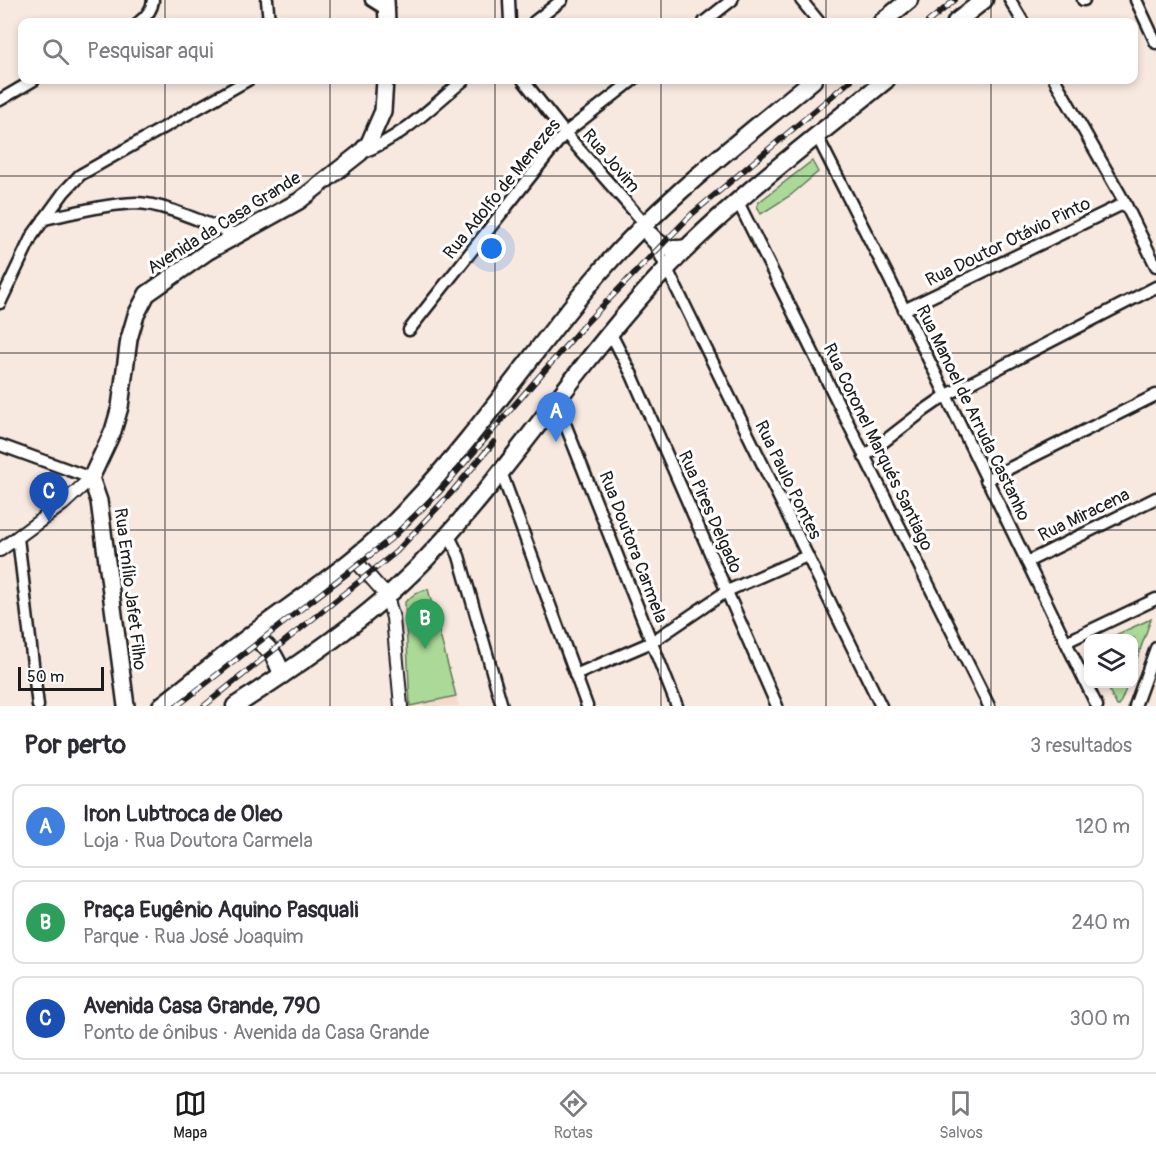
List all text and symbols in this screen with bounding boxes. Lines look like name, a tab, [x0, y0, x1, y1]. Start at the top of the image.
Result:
search box	[18, 18, 1138, 84]
icon: search	[39, 35, 72, 68]
text: Pesquisar aqui	[87, 37, 213, 65]
street label: Rua Adolfo de Menezes	[438, 114, 566, 264]
street label: Rua Jovim	[577, 124, 645, 198]
street label: Avenida da Casa Grande	[143, 166, 305, 280]
street label: Rua Doutor Otávio Pinto	[922, 192, 1095, 292]
your location	[477, 234, 506, 263]
street label: Rua Manoel de Arruda Castanho	[911, 301, 1035, 525]
street label: Rua Coronel Marqués Santiago	[818, 340, 938, 555]
pin: A	[536, 392, 576, 442]
street label: Rua Paulo Pontes	[749, 417, 827, 543]
street label: Rua Pires Delgado	[673, 447, 747, 577]
street label: Rua Doutora Carmela	[593, 468, 673, 626]
pin: C	[29, 472, 68, 522]
street label: Rua Miracena	[1034, 483, 1134, 547]
street label: Rua Emílio Jafet Filho	[109, 507, 151, 672]
pin: B	[406, 600, 444, 649]
map controls	[1084, 634, 1138, 688]
button: layers	[1084, 634, 1138, 688]
scale bar	[18, 664, 104, 692]
text: 50 m	[27, 667, 64, 687]
text: Por perto	[24, 729, 126, 761]
text: 3 resultados	[1030, 733, 1132, 758]
text: Iron Lubtroca de Oleo	[83, 800, 282, 828]
text: A	[39, 814, 52, 839]
text: 120 m	[1075, 814, 1130, 839]
text: Loja · Rua Doutora Carmela	[83, 828, 313, 853]
text: Praça Eugênio Aquino Pasquali	[83, 896, 358, 924]
text: B	[40, 910, 51, 935]
text: 240 m	[1071, 910, 1130, 935]
text: Parque · Rua José Joaquim	[83, 924, 304, 949]
text: Avenida Casa Grande, 790	[83, 992, 321, 1020]
text: C	[39, 1006, 52, 1031]
text: 300 m	[1069, 1006, 1130, 1031]
text: Ponto de ônibus · Avenida da Casa Grande	[83, 1020, 429, 1045]
tab: Mapa	[173, 1087, 207, 1143]
tab: Rotas	[554, 1087, 593, 1143]
tab: Salvos	[939, 1087, 983, 1143]

